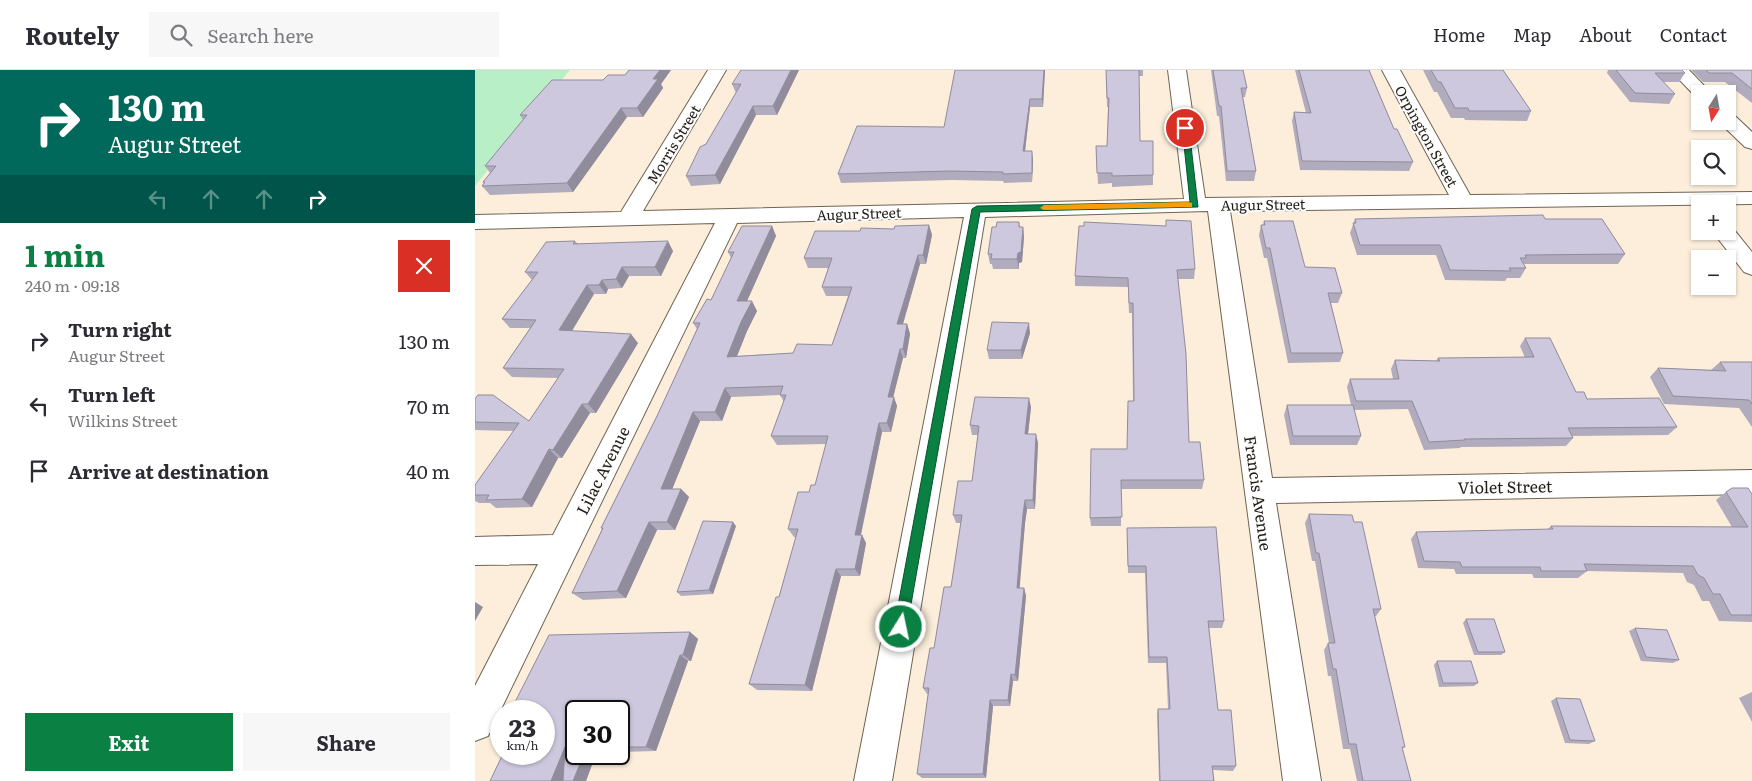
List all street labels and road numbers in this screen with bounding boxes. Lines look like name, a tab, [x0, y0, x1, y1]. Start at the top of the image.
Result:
street label: Orpington Street	[1391, 82, 1463, 191]
street label: Morris Street	[642, 100, 705, 187]
street label: Augur Street	[1220, 193, 1306, 215]
street label: Augur Street	[816, 202, 902, 224]
street label: Lilac Avenue	[569, 421, 635, 519]
street label: Francis Avenue	[1239, 434, 1279, 552]
street label: Violet Street	[1457, 473, 1553, 499]

